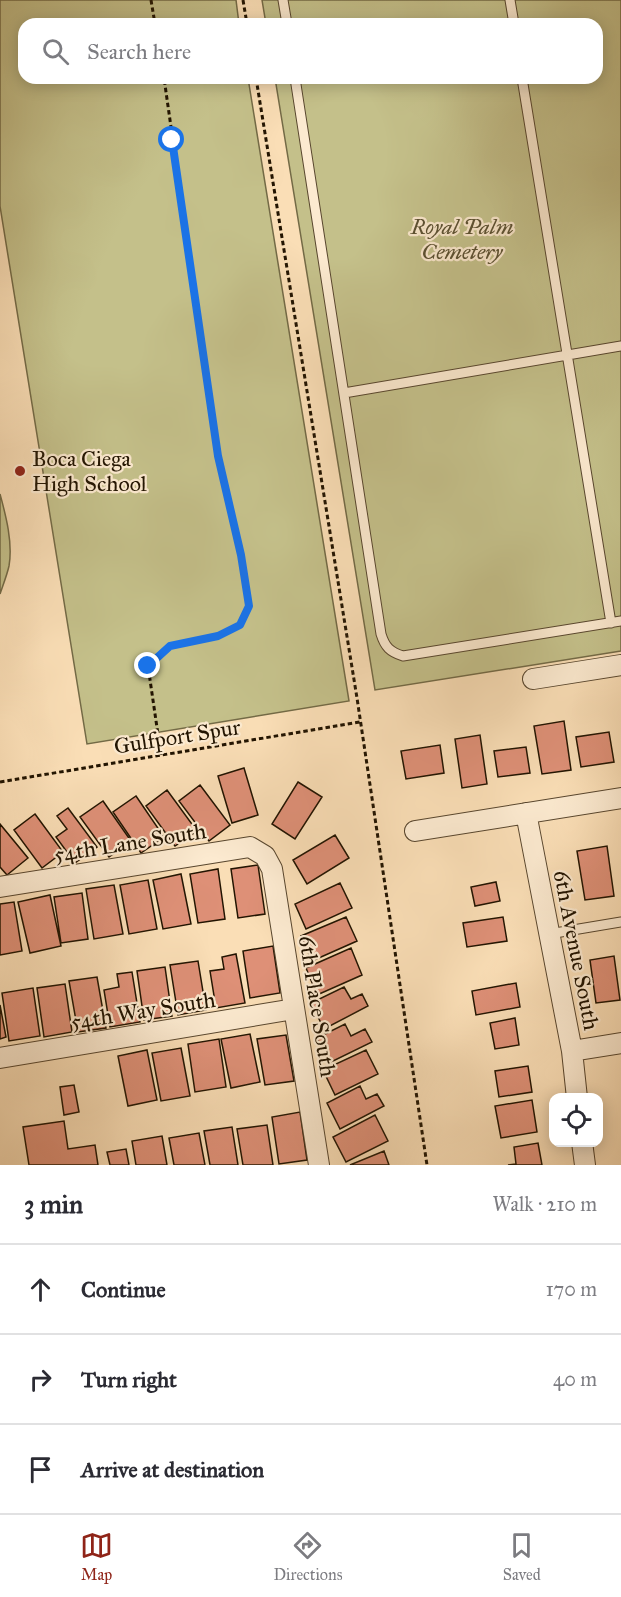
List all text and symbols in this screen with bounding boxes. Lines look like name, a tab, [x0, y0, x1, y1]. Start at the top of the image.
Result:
search box	[18, 18, 603, 84]
icon: search	[39, 35, 72, 68]
text: Search here	[87, 38, 191, 65]
route start	[158, 126, 184, 152]
park label: Royal Palm Cemetery	[410, 213, 514, 265]
place label: Boca Ciega High School	[32, 445, 147, 497]
marker: Boca Ciega High School	[13, 464, 27, 478]
route end	[134, 652, 160, 678]
street label: Gulfport Spur	[112, 713, 243, 760]
street label: 54th Lane South	[52, 817, 208, 868]
street label: 6th Avenue South	[548, 868, 605, 1032]
street label: 6th Place South	[293, 933, 342, 1079]
street label: 54th Way South	[69, 986, 217, 1035]
map controls	[549, 1093, 603, 1147]
button: locate	[549, 1093, 603, 1147]
text: 3 min	[24, 1188, 83, 1220]
text: Walk · 210 m	[492, 1192, 597, 1216]
icon: ahead	[24, 1273, 57, 1306]
text: Continue	[81, 1276, 166, 1303]
text: 170 m	[546, 1277, 597, 1301]
icon: right	[24, 1363, 57, 1396]
text: Turn right	[81, 1366, 177, 1393]
text: 40 m	[553, 1367, 597, 1391]
icon: arrive	[24, 1453, 57, 1486]
text: Arrive at destination	[81, 1456, 264, 1483]
tab: Map	[80, 1529, 113, 1584]
tab: Directions	[273, 1529, 342, 1584]
tab: Saved	[503, 1529, 541, 1584]

